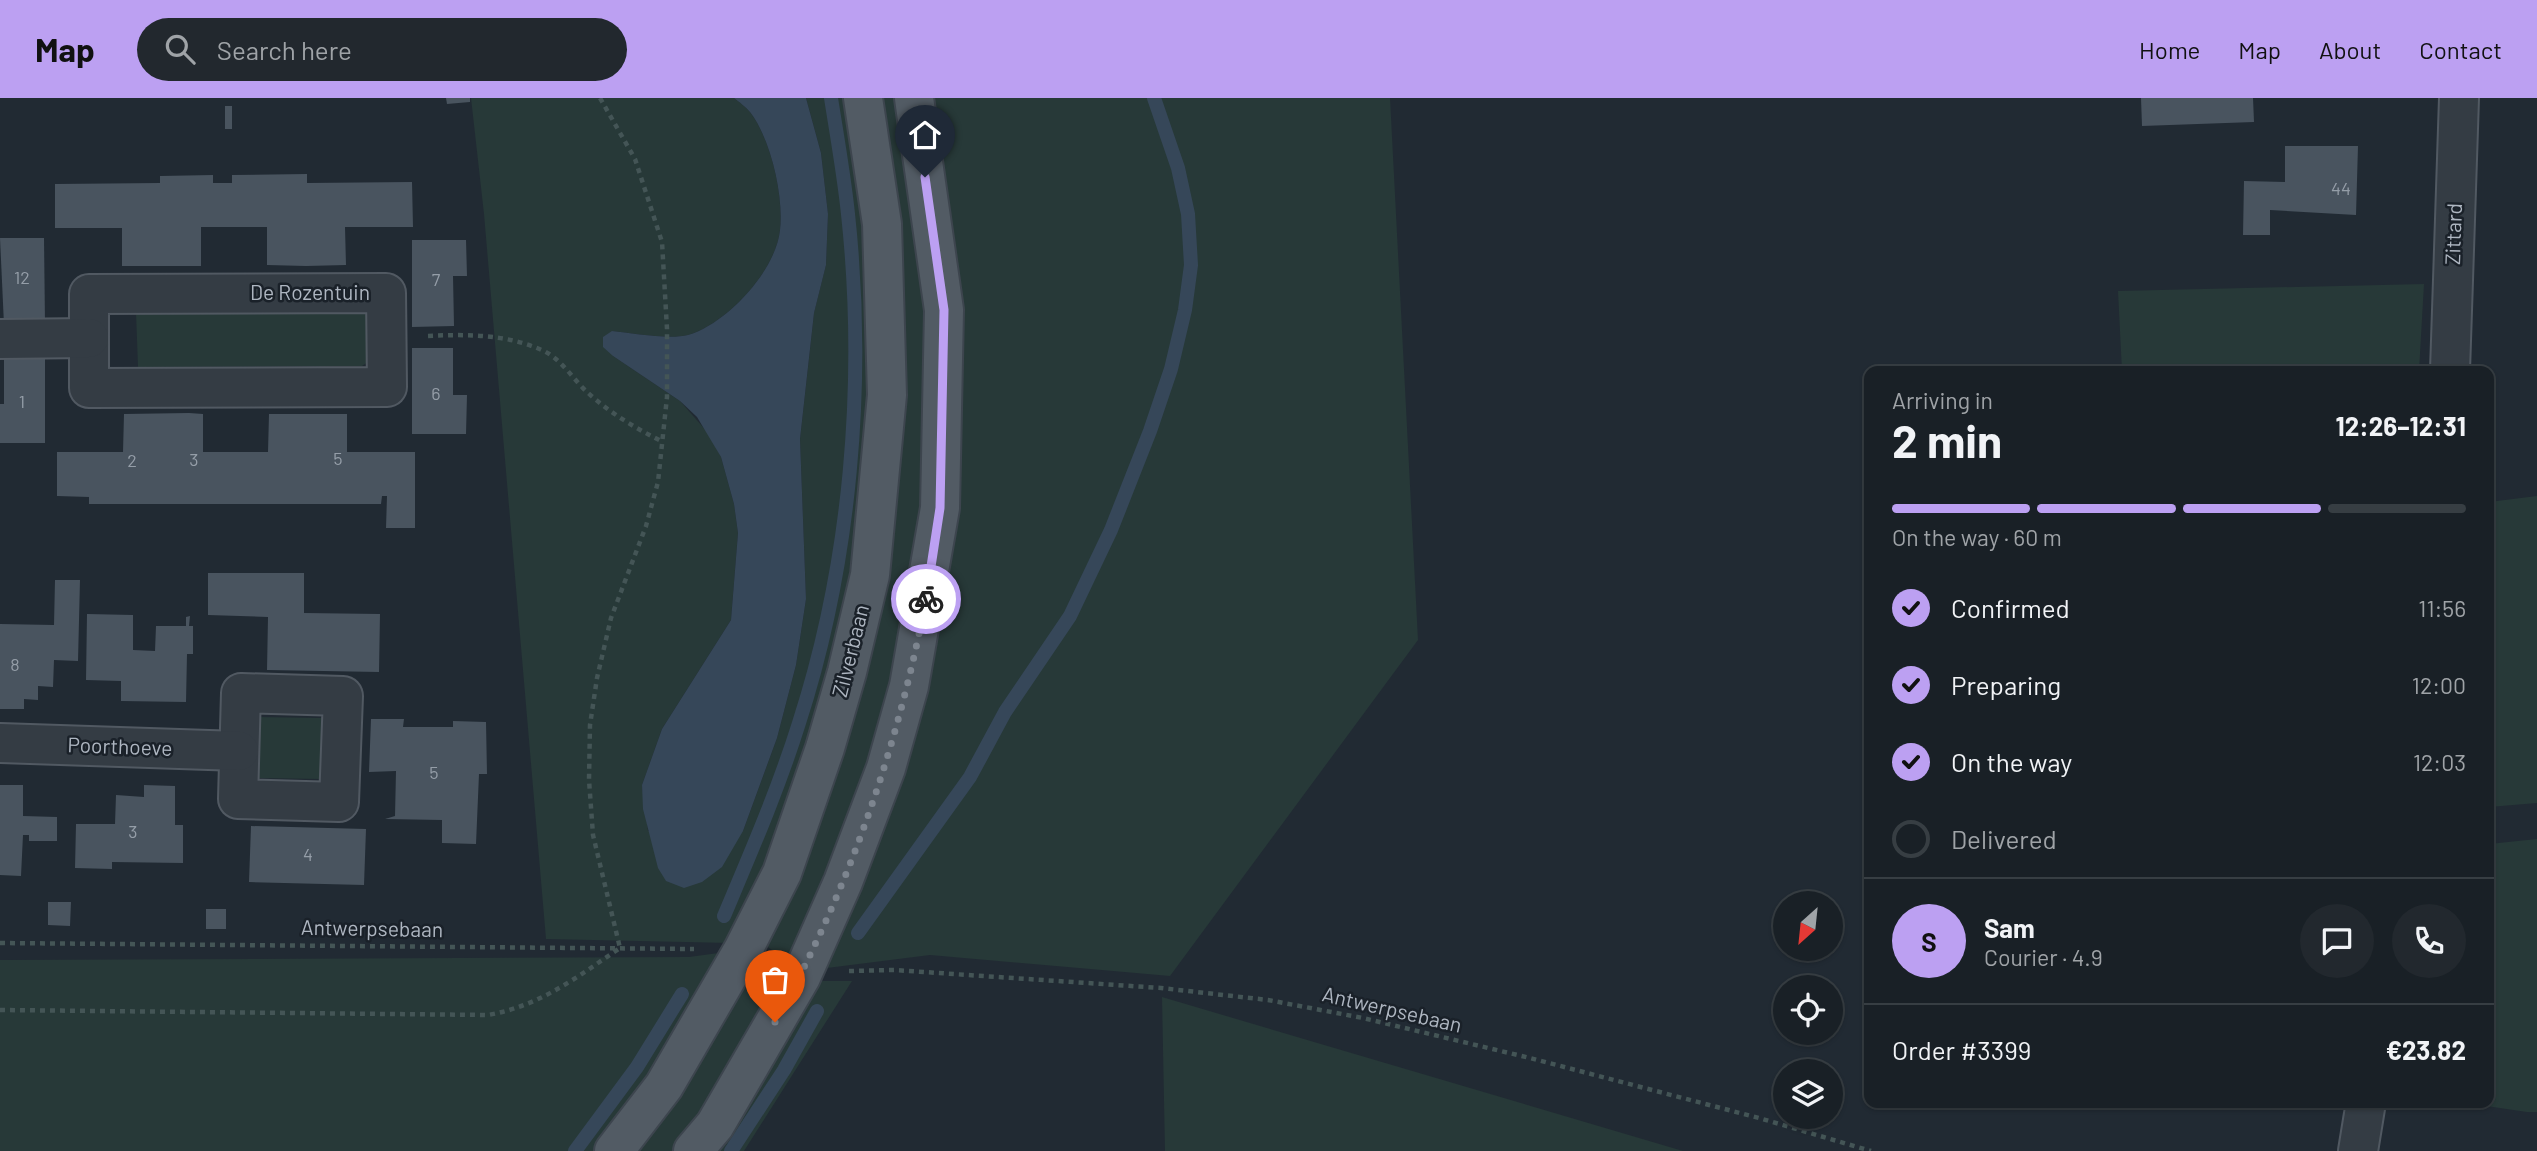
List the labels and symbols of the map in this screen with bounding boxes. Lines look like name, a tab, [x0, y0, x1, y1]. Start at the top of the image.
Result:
pin	[895, 105, 955, 177]
house number: 44	[2331, 177, 2351, 199]
street label: Zittard	[2439, 203, 2466, 265]
house number: 12	[14, 266, 30, 288]
house number: 7	[432, 268, 441, 290]
street label: De Rozentuin	[250, 279, 370, 304]
house number: 6	[431, 382, 441, 404]
house number: 1	[19, 390, 25, 412]
house number: 5	[333, 447, 343, 469]
house number: 3	[189, 448, 199, 470]
house number: 2	[127, 449, 137, 471]
courier	[891, 564, 961, 634]
street label: Zilverbaan	[826, 602, 873, 699]
house number: 8	[10, 653, 20, 675]
street label: Poorthoeve	[67, 731, 173, 760]
house number: 5	[429, 761, 439, 783]
house number: 3	[128, 820, 138, 842]
house number: 4	[303, 843, 313, 865]
north arrow	[1773, 891, 1843, 961]
street label: Antwerpsebaan	[301, 914, 443, 941]
pin	[745, 950, 805, 1022]
street label: Antwerpsebaan	[1320, 980, 1465, 1037]

